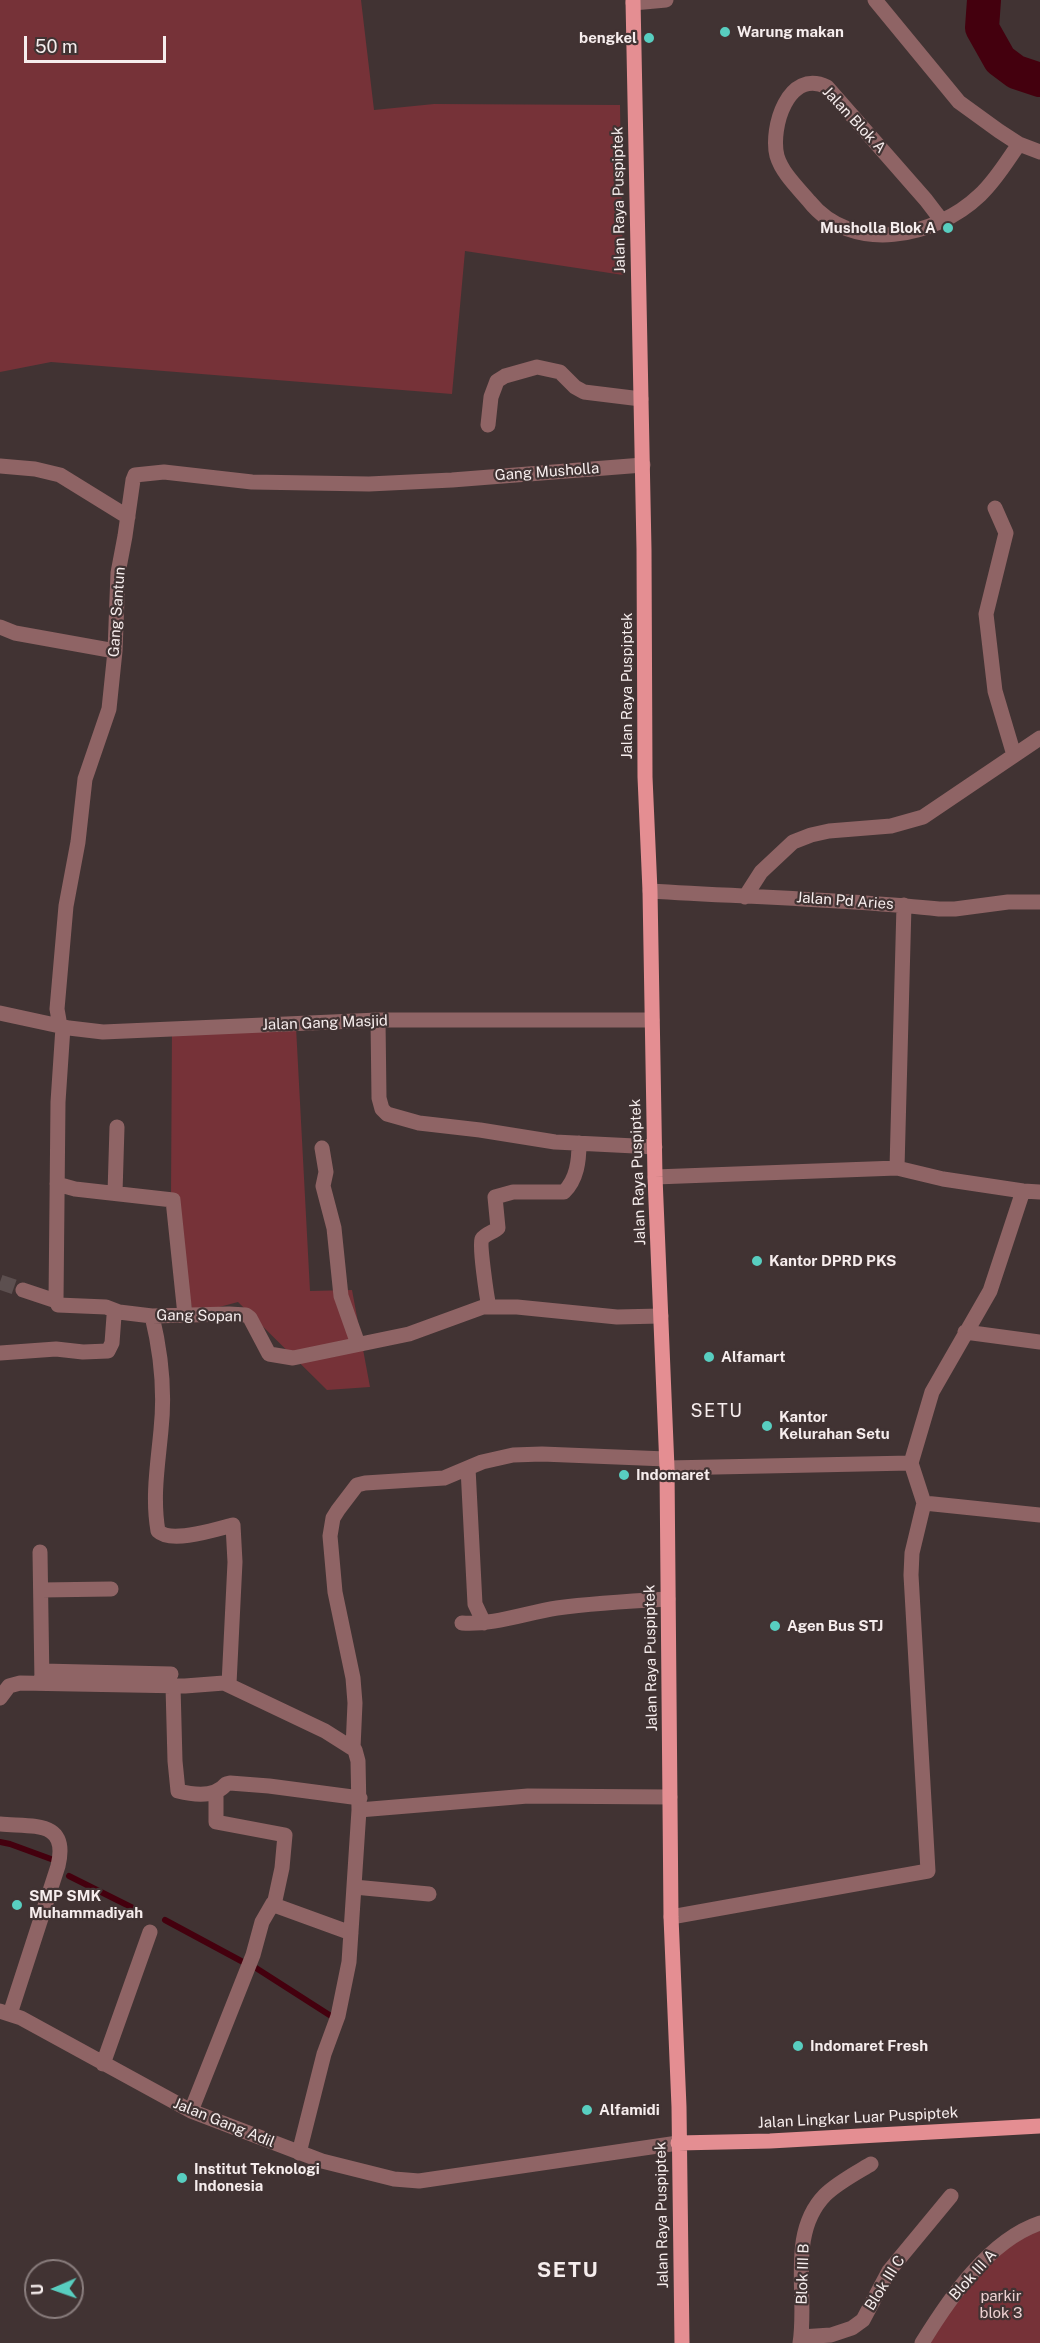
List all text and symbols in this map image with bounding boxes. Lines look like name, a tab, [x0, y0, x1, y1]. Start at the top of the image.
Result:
place label: Warung makan	[737, 23, 844, 41]
scale bar	[27, 24, 170, 62]
marker: Warung makan	[718, 25, 732, 39]
place label: bengkel	[579, 29, 637, 47]
marker: bengkel	[642, 31, 656, 45]
text: 50 m	[35, 36, 78, 57]
street label: Jalan Blok A	[819, 83, 889, 157]
street label: Jalan Raya Puspiptek	[609, 127, 629, 273]
place label: Musholla Blok A	[820, 219, 936, 237]
marker: Musholla Blok A	[941, 221, 955, 235]
street label: Gang Musholla	[494, 459, 600, 485]
street label: Gang Santun	[105, 566, 129, 658]
street label: Jalan Raya Puspiptek	[618, 613, 636, 759]
street label: Jalan Pd Aries	[796, 889, 894, 913]
street label: Jalan Gang Masjid	[262, 1012, 388, 1034]
street label: Jalan Raya Puspiptek	[626, 1098, 650, 1246]
place label: Kantor DPRD PKS	[769, 1252, 896, 1270]
marker: Kantor DPRD PKS	[750, 1254, 764, 1268]
street label: Gang Sopan	[156, 1306, 242, 1326]
place label: Alfamart	[721, 1348, 785, 1366]
marker: Alfamart	[702, 1350, 716, 1364]
district label: SETU	[691, 1400, 743, 1422]
place label: Kantor Kelurahan Setu	[779, 1408, 890, 1443]
marker: Kantor Kelurahan Setu	[760, 1419, 774, 1433]
place label: Indomaret	[636, 1466, 710, 1484]
marker: Indomaret	[617, 1468, 631, 1482]
street label: Jalan Raya Puspiptek	[641, 1585, 661, 1731]
place label: Agen Bus STJ	[787, 1617, 883, 1635]
marker: Agen Bus STJ	[768, 1619, 782, 1633]
place label: SMP SMK Muhammadiyah	[29, 1887, 143, 1922]
marker: SMP SMK Muhammadiyah	[10, 1898, 24, 1912]
place label: Indomaret Fresh	[810, 2037, 928, 2055]
marker: Indomaret Fresh	[791, 2039, 805, 2053]
street label: Jalan Gang Adil	[171, 2094, 277, 2152]
place label: Alfamidi	[599, 2101, 660, 2119]
marker: Alfamidi	[580, 2103, 594, 2117]
street label: Jalan Lingkar Luar Puspiptek	[757, 2104, 959, 2132]
street label: Jalan Raya Puspiptek	[652, 2142, 672, 2288]
place label: Institut Teknologi Indonesia	[194, 2160, 320, 2195]
marker: Institut Teknologi Indonesia	[175, 2171, 189, 2185]
street label: Blok III B	[793, 2243, 813, 2305]
street label: Blok III A	[946, 2246, 1000, 2304]
street label: Blok III C	[861, 2252, 909, 2314]
district label: SETU	[537, 2258, 599, 2284]
north arrow	[24, 2259, 84, 2319]
text: U	[28, 2283, 47, 2296]
park label: parkir blok 3	[979, 2287, 1023, 2322]

